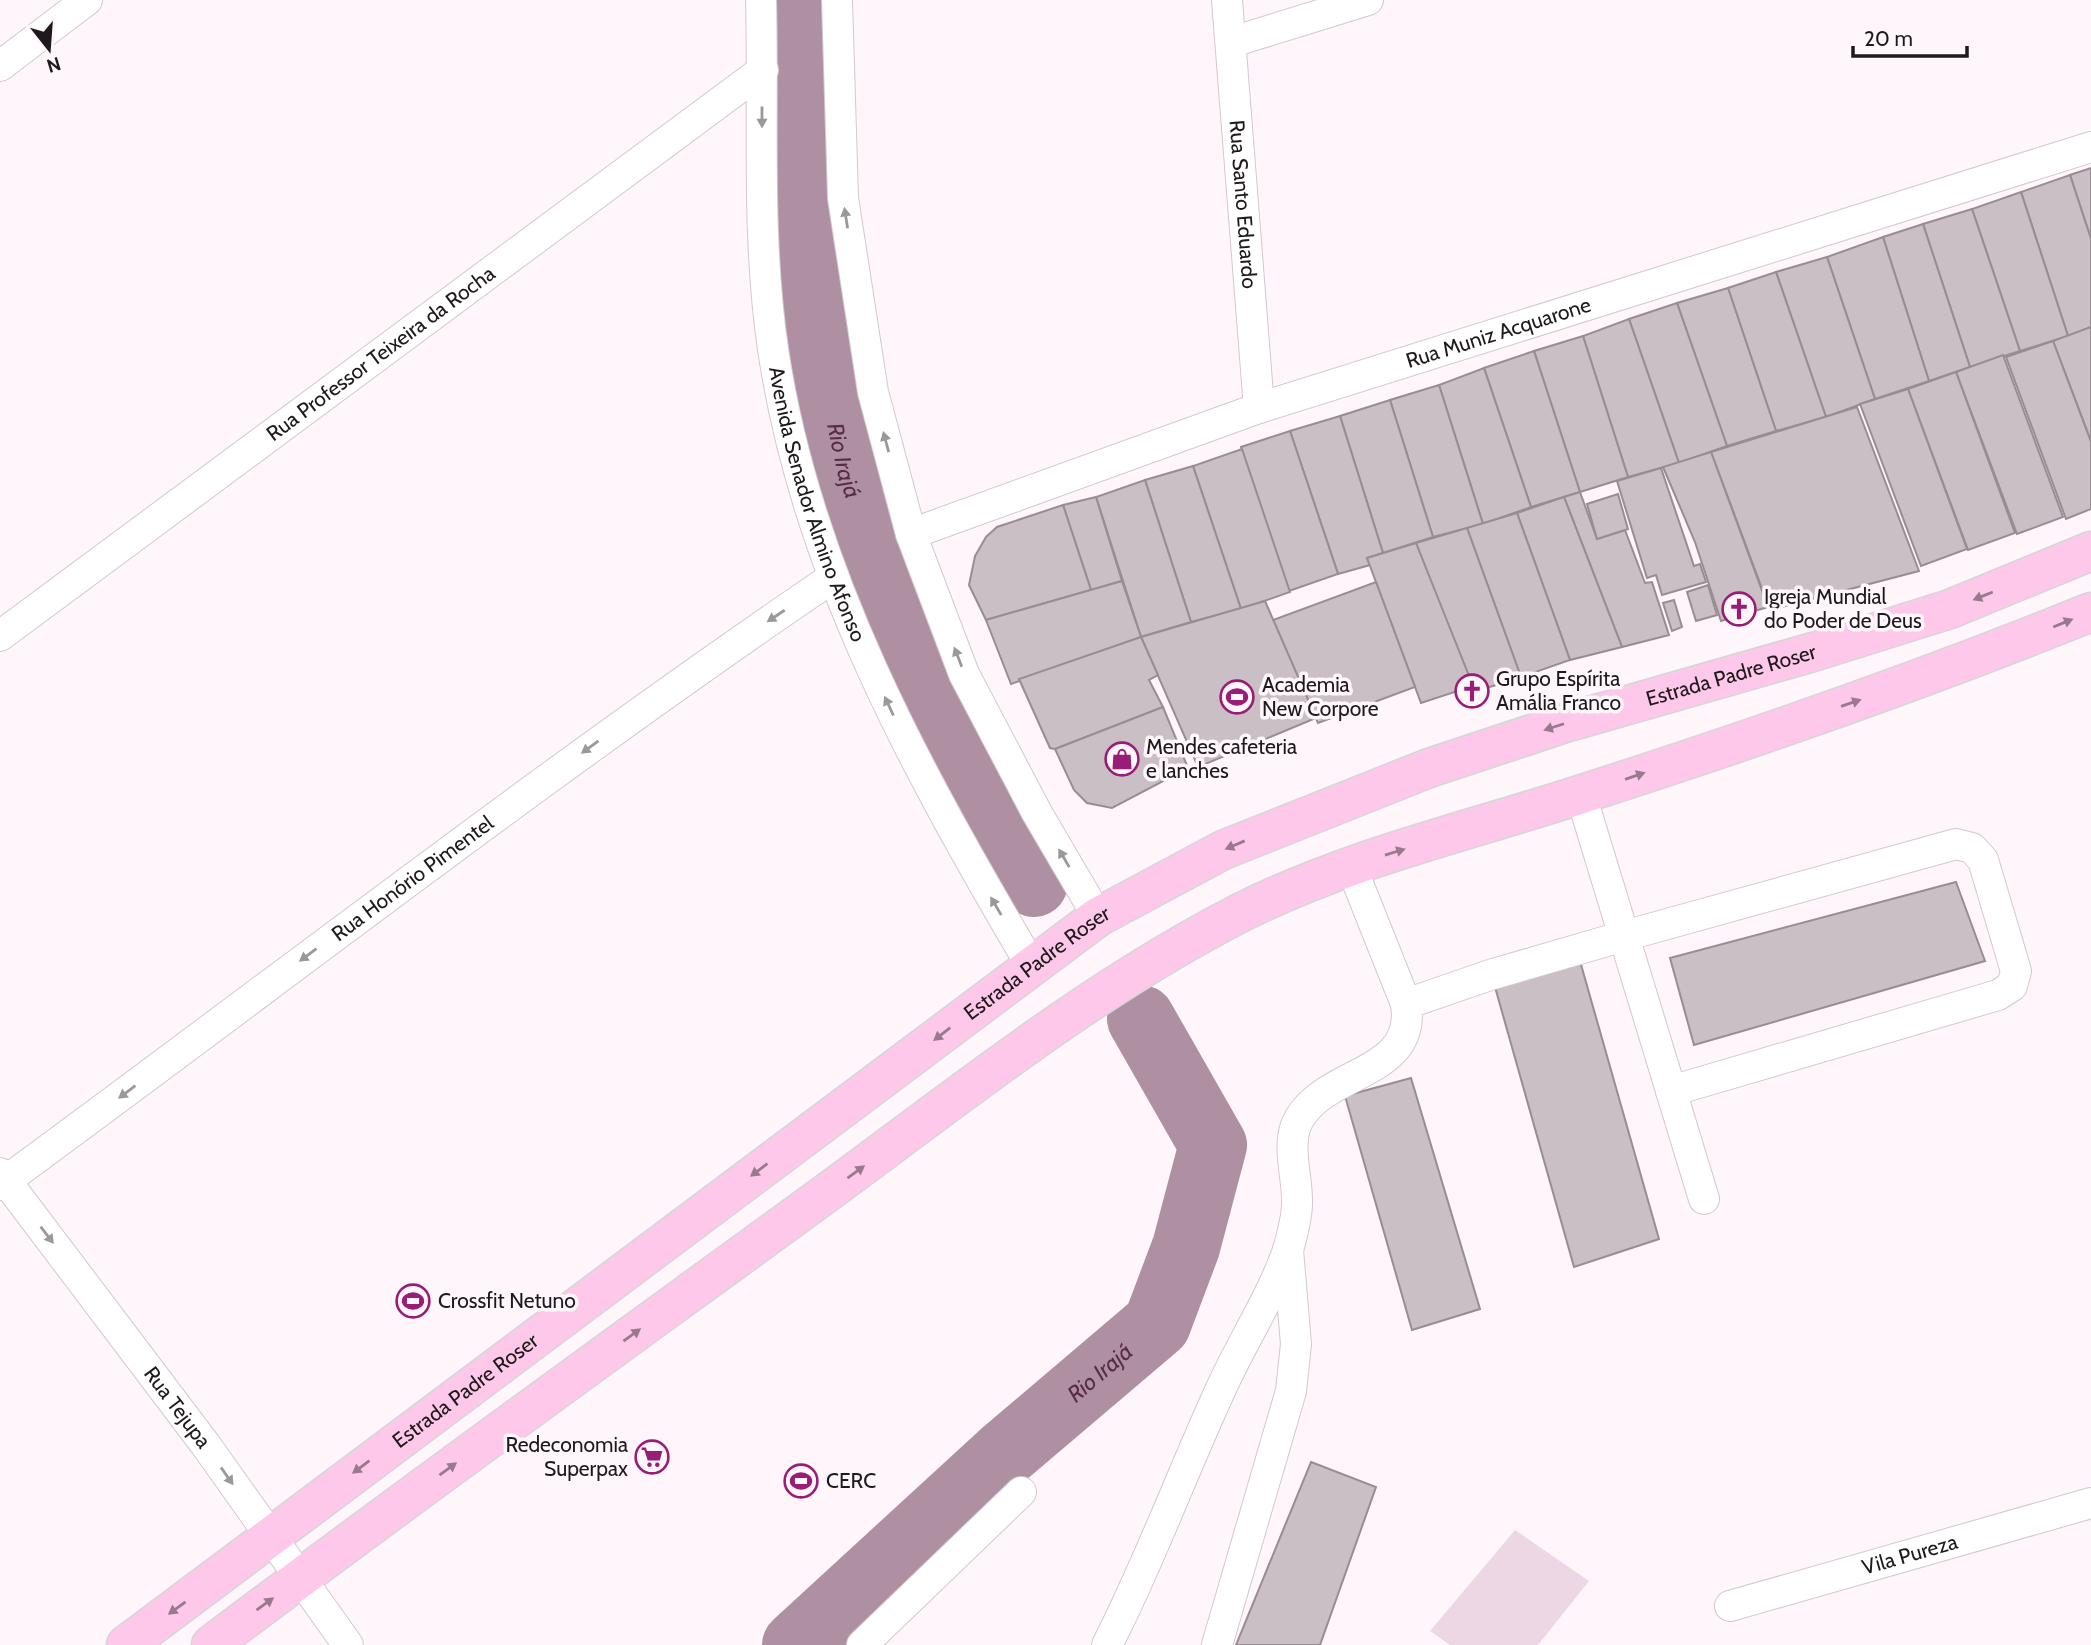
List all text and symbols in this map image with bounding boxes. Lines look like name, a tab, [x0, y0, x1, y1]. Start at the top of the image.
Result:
north arrow	[14, 14, 84, 84]
scale bar	[1853, 14, 1967, 58]
text: 20 m	[1864, 26, 1913, 51]
text: N	[44, 52, 64, 78]
one-way arrow	[756, 106, 768, 128]
street label: Rua Santo Eduardo	[1224, 119, 1263, 290]
one-way arrow	[840, 207, 851, 229]
street label: Rua Professor Teixeira da Rocha	[261, 260, 499, 446]
street label: Rua Muniz Acquarone	[1403, 292, 1594, 373]
street label: Avenida Senador Almino Afonso	[764, 365, 871, 645]
water label: Rio Irajá	[821, 420, 867, 502]
one-way arrow	[880, 431, 891, 453]
place label: Igreja Mundial do Poder de Deus	[1764, 584, 1922, 633]
church icon: Igreja Mundial do Poder de Deus	[1720, 590, 1758, 628]
one-way arrow	[1972, 591, 1993, 602]
one-way arrow	[767, 609, 785, 623]
one-way arrow	[2053, 617, 2074, 628]
street label: Estrada Padre Roser	[1643, 639, 1819, 711]
one-way arrow	[952, 647, 963, 668]
place label: Grupo Espírita Amália Franco	[1496, 666, 1621, 715]
place label: Academia New Corpore	[1262, 672, 1379, 721]
church icon: Grupo Espírita Amália Franco	[1453, 672, 1491, 710]
sports icon: Academia New Corpore	[1218, 678, 1256, 716]
one-way arrow	[883, 696, 895, 716]
one-way arrow	[1840, 697, 1861, 708]
one-way arrow	[1544, 722, 1565, 733]
place label: Mendes cafeteria e lanches	[1146, 734, 1297, 783]
one-way arrow	[581, 740, 599, 754]
shop icon: Mendes cafeteria e lanches	[1103, 740, 1141, 778]
one-way arrow	[1625, 770, 1646, 781]
street label: Rua Honório Pimentel	[327, 810, 498, 946]
one-way arrow	[1225, 839, 1245, 851]
one-way arrow	[1385, 847, 1406, 857]
one-way arrow	[1058, 849, 1070, 868]
one-way arrow	[990, 896, 1002, 916]
street label: Estrada Padre Roser	[959, 900, 1114, 1025]
one-way arrow	[299, 947, 317, 961]
one-way arrow	[933, 1026, 951, 1041]
one-way arrow	[118, 1085, 136, 1099]
one-way arrow	[750, 1162, 768, 1176]
one-way arrow	[846, 1165, 865, 1179]
one-way arrow	[40, 1226, 54, 1244]
sports icon: Crossfit Netuno	[394, 1282, 432, 1320]
place label: Crossfit Netuno	[438, 1288, 576, 1313]
street label: Estrada Padre Roser	[387, 1328, 543, 1453]
one-way arrow	[623, 1328, 641, 1342]
water label: Rio Irajá	[1061, 1337, 1138, 1408]
street label: Rua Tejupa	[139, 1361, 217, 1453]
place label: Redeconomia Superpax	[505, 1432, 628, 1481]
supermarket icon: Redeconomia Superpax	[633, 1438, 671, 1476]
one-way arrow	[353, 1460, 371, 1475]
one-way arrow	[439, 1462, 458, 1476]
sports icon: CERC	[782, 1462, 820, 1500]
one-way arrow	[220, 1467, 234, 1485]
place label: CERC	[826, 1468, 876, 1493]
street label: Vila Pureza	[1859, 1529, 1960, 1580]
one-way arrow	[256, 1597, 275, 1611]
one-way arrow	[168, 1600, 186, 1615]

